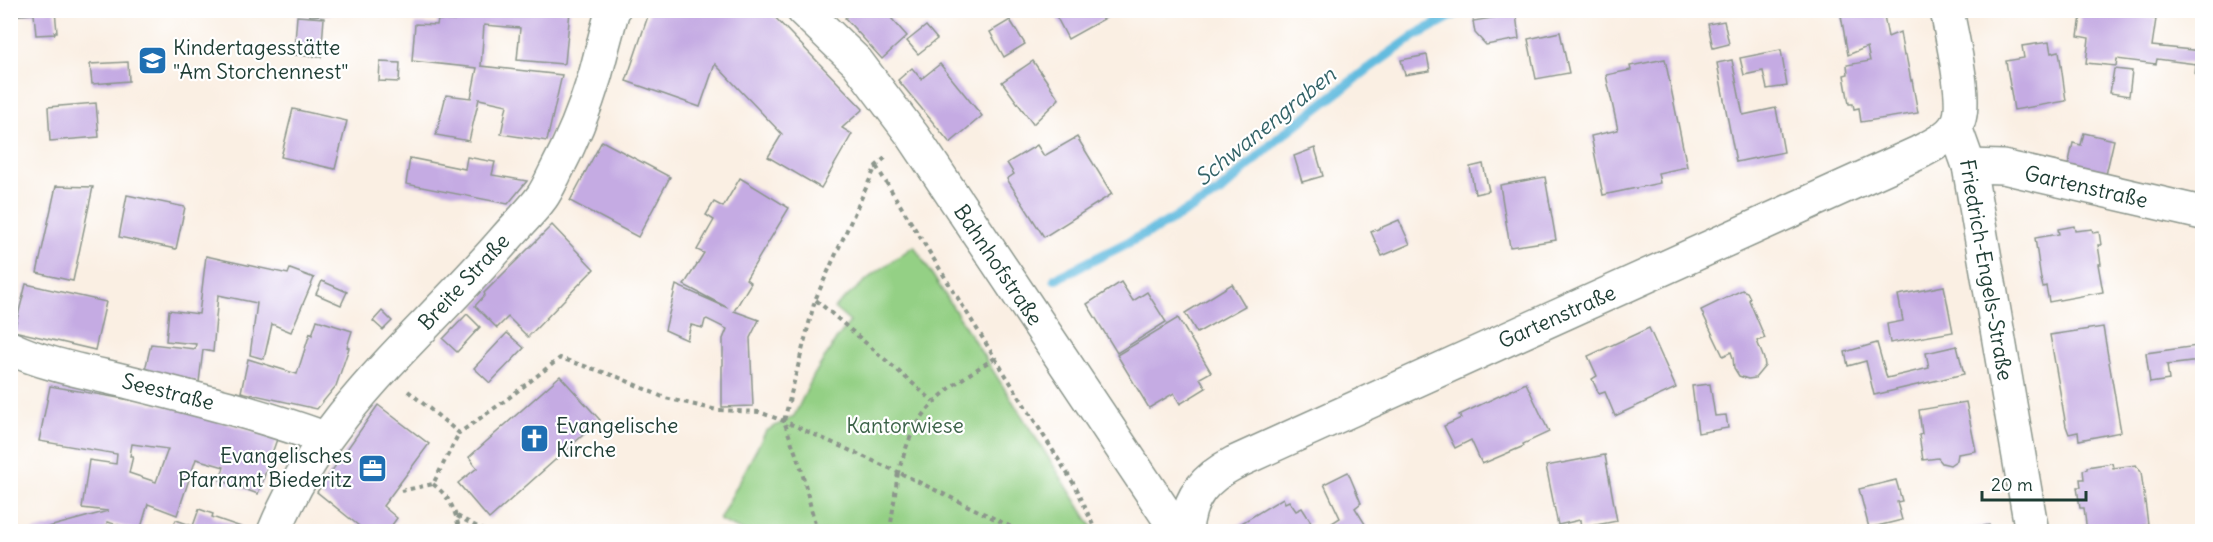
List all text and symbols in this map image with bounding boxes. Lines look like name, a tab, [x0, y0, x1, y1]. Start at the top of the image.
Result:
place label: Kindertagesstätte "Am Storchennest"	[173, 34, 348, 85]
school or university icon: Kindertagesstätte "Am Storchennest"	[136, 44, 168, 76]
water label: Schwanengraben	[1189, 60, 1342, 191]
street label: Friedrich-Engels-Straße	[1954, 157, 2019, 383]
street label: Gartenstraße	[2022, 159, 2150, 214]
street label: Bahnhofstraße	[948, 199, 1049, 330]
street label: Breite Straße	[412, 228, 515, 336]
street label: Gartenstraße	[1494, 279, 1620, 354]
street label: Seestraße	[119, 367, 217, 416]
place label: Evangelische Kirche	[556, 412, 678, 463]
park label: Kantorwiese	[846, 412, 964, 439]
church icon: Evangelische Kirche	[519, 422, 551, 454]
place label: Evangelisches Pfarramt Biederitz	[178, 442, 352, 493]
office icon: Evangelisches Pfarramt Biederitz	[357, 452, 389, 484]
scale bar	[1982, 464, 2086, 502]
text: 20 m	[1991, 473, 2033, 496]

